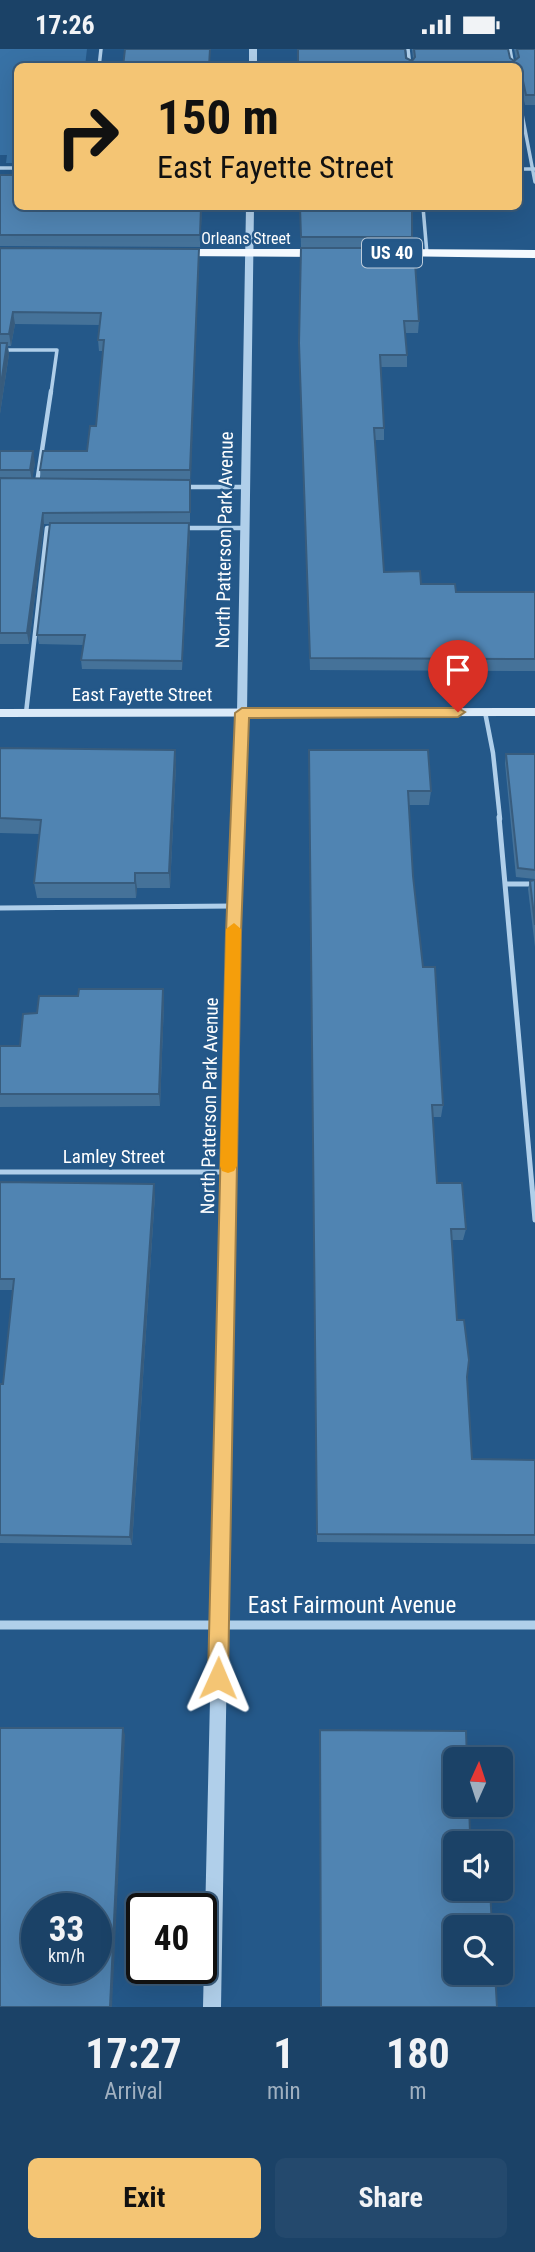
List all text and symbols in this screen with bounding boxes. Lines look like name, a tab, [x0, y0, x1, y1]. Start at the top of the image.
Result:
text: 17:26	[35, 10, 95, 40]
text: 150 m	[157, 89, 279, 146]
icon: right	[42, 91, 133, 182]
text: East Fayette Street	[157, 148, 394, 186]
street label: Orleans Street	[201, 229, 291, 248]
road number: US 40	[362, 239, 422, 267]
street label: North Patterson Park Avenue	[211, 431, 238, 649]
pin	[428, 640, 488, 712]
icon: arrive	[439, 651, 477, 689]
street label: East Fayette Street	[72, 683, 212, 706]
street label: North Patterson Park Avenue	[196, 997, 223, 1215]
street label: Lamley Street	[63, 1145, 165, 1168]
street label: East Fairmount Avenue	[248, 1592, 456, 1619]
position arrow	[181, 1641, 255, 1715]
north arrow	[443, 1747, 513, 1817]
map controls	[443, 1747, 513, 1985]
button: sound	[443, 1831, 513, 1901]
speed limit sign: 40	[126, 1893, 217, 1984]
text: 33	[49, 1909, 84, 1950]
button: search	[443, 1915, 513, 1985]
text: km/h	[48, 1945, 85, 1966]
text: 17:27	[85, 2029, 182, 2078]
text: 1	[273, 2029, 294, 2078]
text: 180	[386, 2029, 450, 2078]
text: Arrival	[104, 2078, 163, 2105]
text: min	[267, 2078, 301, 2105]
text: m	[409, 2078, 426, 2105]
button: Exit	[28, 2158, 261, 2238]
button: Share	[275, 2158, 507, 2238]

